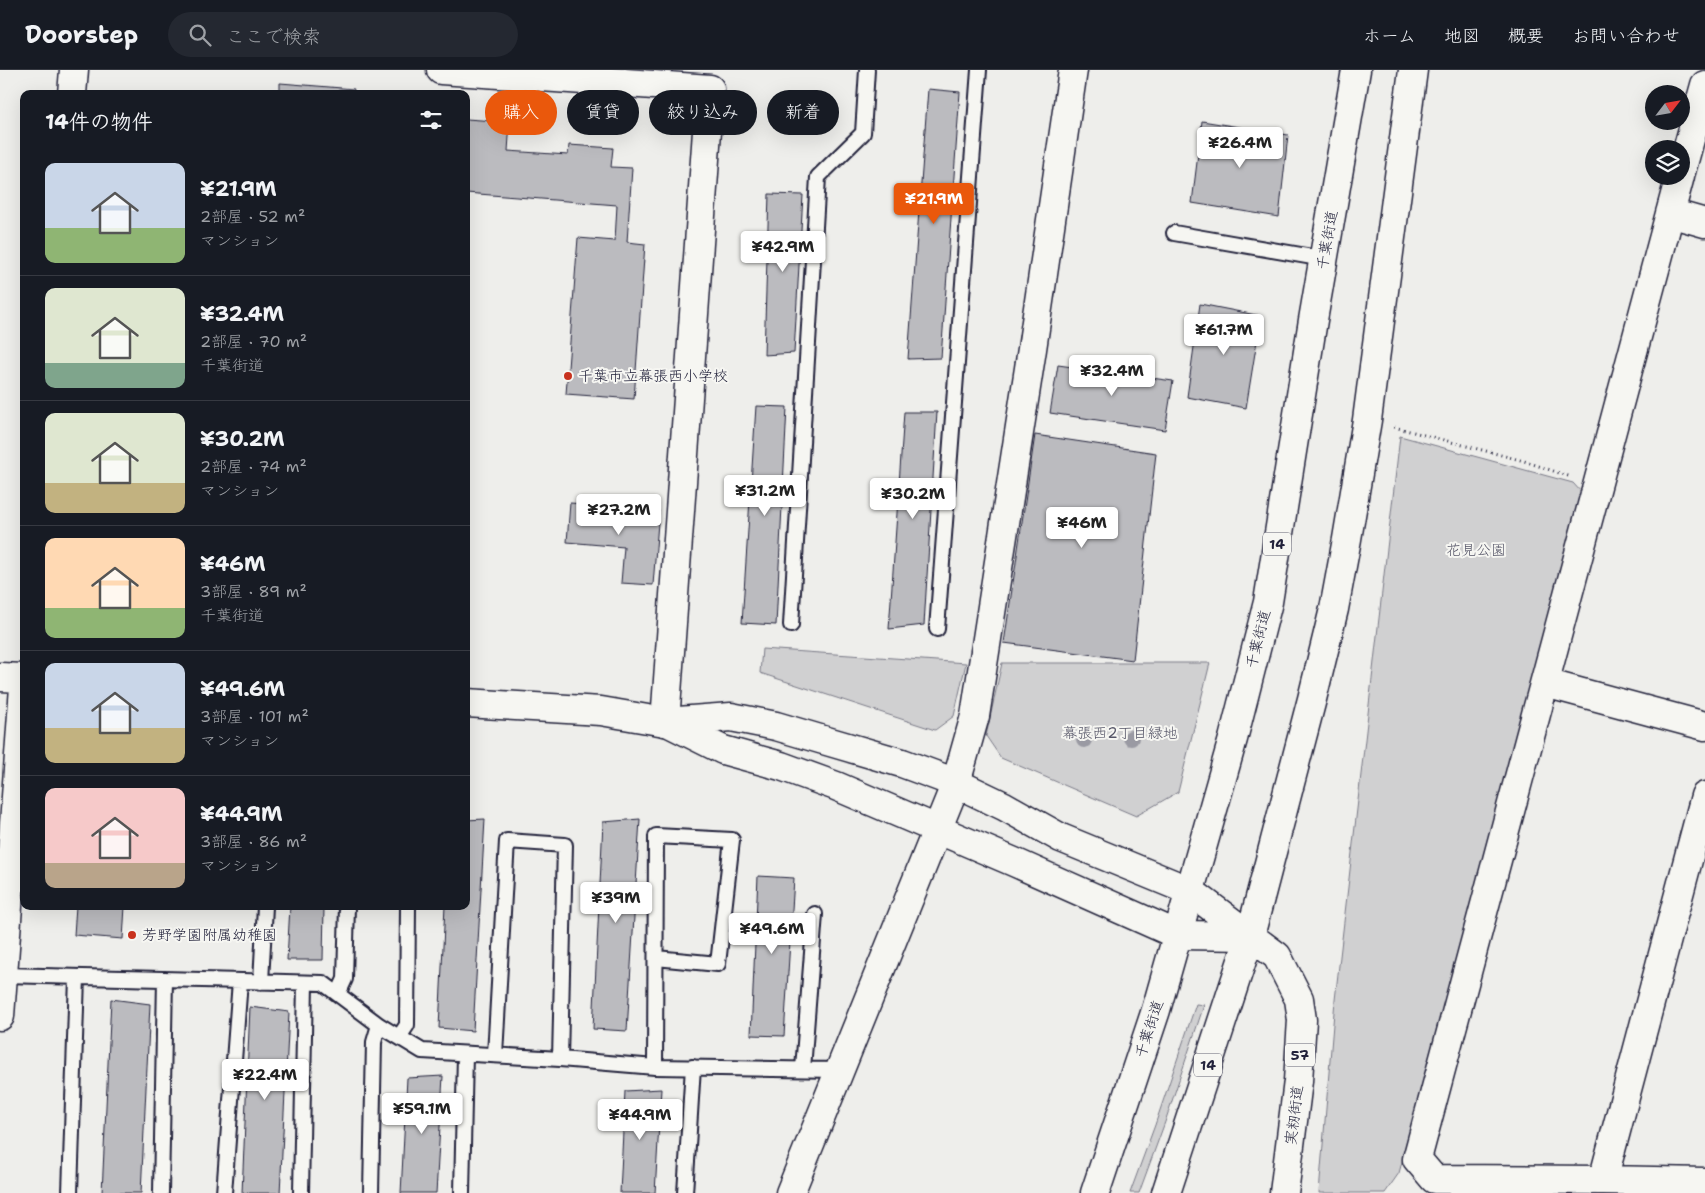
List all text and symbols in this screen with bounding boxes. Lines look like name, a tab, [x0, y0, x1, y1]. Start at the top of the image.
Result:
search box	[168, 12, 518, 57]
text: Doorstep	[25, 19, 138, 51]
icon: search	[186, 21, 214, 49]
text: ここで検索	[226, 24, 321, 49]
text: ホーム	[1363, 24, 1416, 48]
text: 地図	[1444, 24, 1480, 48]
text: 概要	[1508, 24, 1544, 48]
text: お問い合わせ	[1572, 24, 1680, 48]
north arrow	[1645, 85, 1690, 130]
map controls	[1645, 85, 1690, 185]
chip: 購入	[485, 90, 557, 135]
chip: 賃貸	[567, 90, 639, 135]
chip: 絞り込み	[649, 90, 757, 135]
chip: 新着	[767, 90, 839, 135]
icon: filters	[417, 106, 445, 134]
text: 14件の物件	[45, 108, 153, 136]
pin: ¥26.4M	[1199, 126, 1281, 169]
text: ¥26.4M	[1208, 132, 1272, 153]
button: layers	[1645, 140, 1690, 185]
text: ¥21.9M	[200, 175, 277, 203]
pin: ¥21.9M	[893, 182, 975, 225]
icon: home	[85, 183, 145, 243]
text: ¥21.9M	[905, 188, 963, 209]
text: 2部屋 · 52 m²	[200, 206, 305, 227]
street label: 千葉街道	[1312, 209, 1342, 271]
text: マンション	[200, 230, 279, 251]
pin: ¥42.9M	[742, 230, 824, 273]
text: ¥42.9M	[752, 236, 814, 257]
text: ¥32.4M	[200, 300, 284, 328]
icon: home	[85, 308, 145, 368]
pin: ¥61.7M	[1183, 314, 1265, 356]
text: ¥61.7M	[1195, 319, 1253, 340]
text: 2部屋 · 70 m²	[200, 331, 307, 352]
pin: ¥32.4M	[1071, 354, 1153, 397]
text: 千葉街道	[200, 355, 264, 376]
text: ¥32.4M	[1080, 360, 1144, 381]
place label: 千葉市立幕張西小学校	[578, 366, 728, 386]
marker: 千葉市立幕張西小学校	[562, 370, 574, 382]
text: ¥30.2M	[200, 425, 285, 453]
icon: home	[85, 433, 145, 493]
text: 2部屋 · 74 m²	[200, 456, 307, 477]
pin: ¥31.2M	[724, 474, 806, 517]
pin: ¥30.2M	[872, 478, 954, 520]
text: マンション	[200, 480, 279, 501]
text: ¥31.2M	[735, 480, 795, 501]
text: ¥30.2M	[881, 483, 945, 504]
pin: ¥27.2M	[578, 494, 660, 536]
text: ¥27.2M	[587, 499, 651, 520]
pin: ¥46M	[1052, 506, 1112, 549]
text: ¥46M	[1057, 512, 1107, 533]
road number: 14	[1263, 532, 1291, 556]
park label: 花見公園	[1446, 540, 1506, 560]
text: ¥46M	[200, 550, 265, 578]
icon: home	[85, 558, 145, 618]
text: 3部屋 · 89 m²	[200, 581, 307, 602]
text: 千葉街道	[200, 605, 264, 626]
street label: 千葉街道	[1241, 607, 1275, 671]
text: ¥49.6M	[200, 675, 285, 703]
icon: home	[85, 683, 145, 743]
text: 3部屋 · 101 m²	[200, 706, 309, 727]
park label: 幕張西2丁目緑地	[1062, 723, 1178, 743]
text: マンション	[200, 730, 279, 751]
text: ¥44.9M	[200, 800, 283, 828]
icon: home	[85, 808, 145, 868]
text: 3部屋 · 86 m²	[200, 831, 307, 852]
text: マンション	[200, 855, 279, 876]
pin: ¥39M	[586, 882, 646, 924]
text: ¥39M	[591, 887, 641, 908]
pin: ¥49.6M	[731, 912, 813, 955]
text: ¥49.6M	[740, 918, 804, 939]
place label: 芳野学園附属幼稚園	[142, 925, 277, 945]
marker: 芳野学園附属幼稚園	[126, 929, 138, 941]
street label: 千葉街道	[1130, 997, 1168, 1061]
road number: 57	[1285, 1044, 1315, 1066]
road number: 14	[1194, 1054, 1222, 1076]
pin: ¥22.4M	[224, 1058, 306, 1101]
text: ¥22.4M	[233, 1064, 297, 1085]
street label: 実籾街道	[1280, 1084, 1308, 1146]
pin: ¥59.1M	[381, 1092, 463, 1135]
text: ¥59.1M	[393, 1098, 451, 1119]
pin: ¥44.9M	[599, 1098, 681, 1141]
text: ¥44.9M	[609, 1104, 671, 1125]

